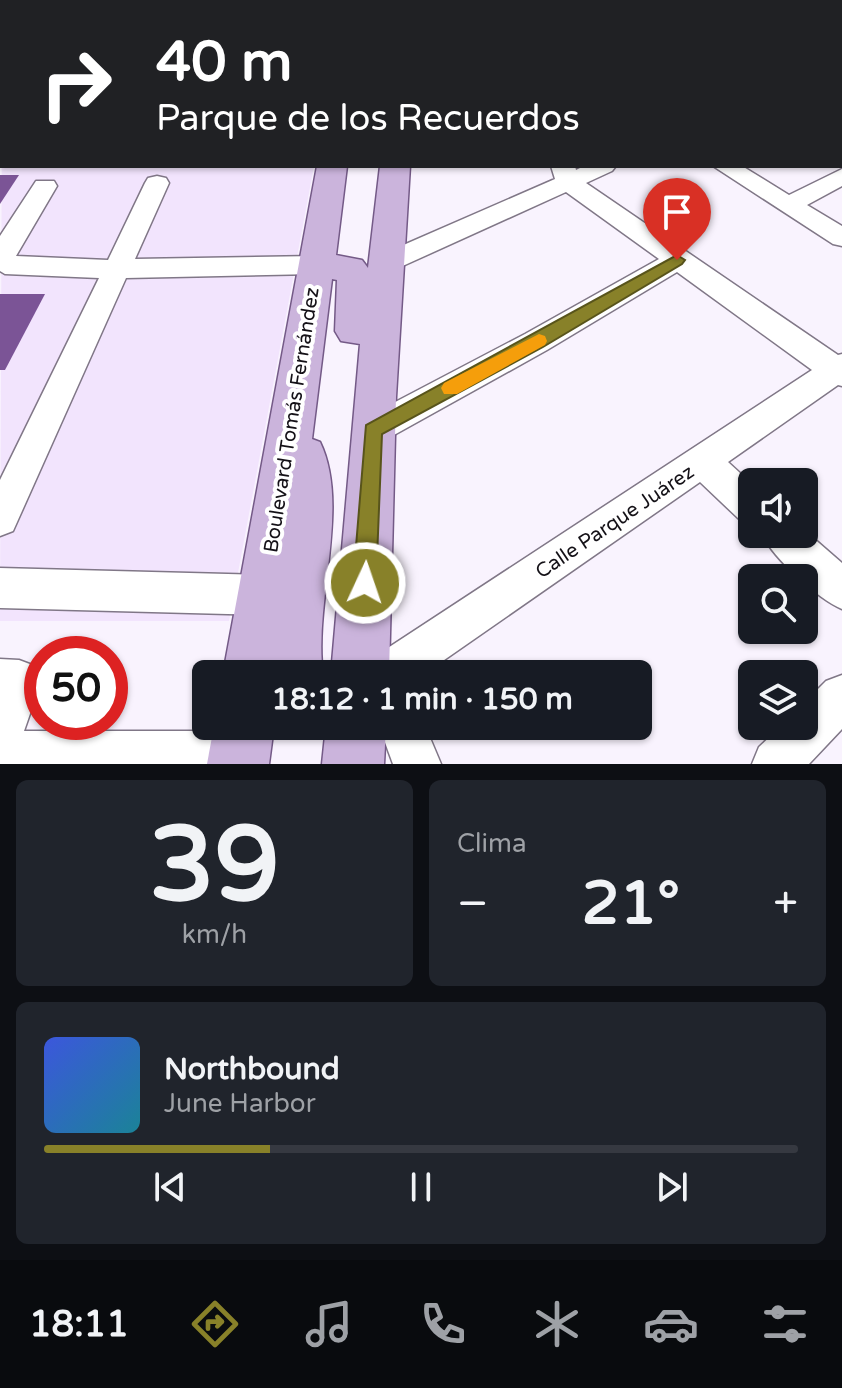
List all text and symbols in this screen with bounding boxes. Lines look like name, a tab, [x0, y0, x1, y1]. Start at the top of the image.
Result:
text: 40 m	[156, 29, 292, 96]
icon: right	[24, 32, 128, 136]
text: Parque de los Recuerdos	[156, 97, 580, 140]
pin	[643, 178, 711, 260]
icon: arrive	[655, 190, 699, 234]
street label: Boulevard Tomás Fernández	[259, 285, 325, 554]
street label: Calle Parque Juárez	[531, 460, 699, 584]
map controls	[738, 468, 818, 740]
button: sound	[738, 468, 818, 548]
position arrow	[323, 541, 407, 625]
button: search	[738, 564, 818, 644]
speed limit sign: 50	[24, 636, 128, 740]
button: layers	[738, 660, 818, 740]
text: 18:12 · 1 min · 150 m	[271, 681, 573, 718]
text: 39	[149, 804, 280, 929]
text: Clima	[457, 828, 527, 859]
text: 21°	[582, 868, 680, 940]
text: −	[457, 878, 488, 931]
text: +	[773, 878, 798, 931]
text: km/h	[182, 919, 247, 950]
text: Northbound	[164, 1051, 340, 1088]
text: June Harbor	[164, 1088, 316, 1119]
icon: previous	[148, 1165, 192, 1209]
icon: pause	[399, 1165, 443, 1209]
icon: next	[650, 1165, 694, 1209]
icon: directions	[187, 1296, 243, 1352]
icon: music	[301, 1296, 357, 1352]
icon: phone	[415, 1296, 471, 1352]
icon: climate	[529, 1296, 585, 1352]
icon: car	[643, 1296, 699, 1352]
icon: filters	[757, 1296, 813, 1352]
text: 18:11	[29, 1303, 129, 1346]

